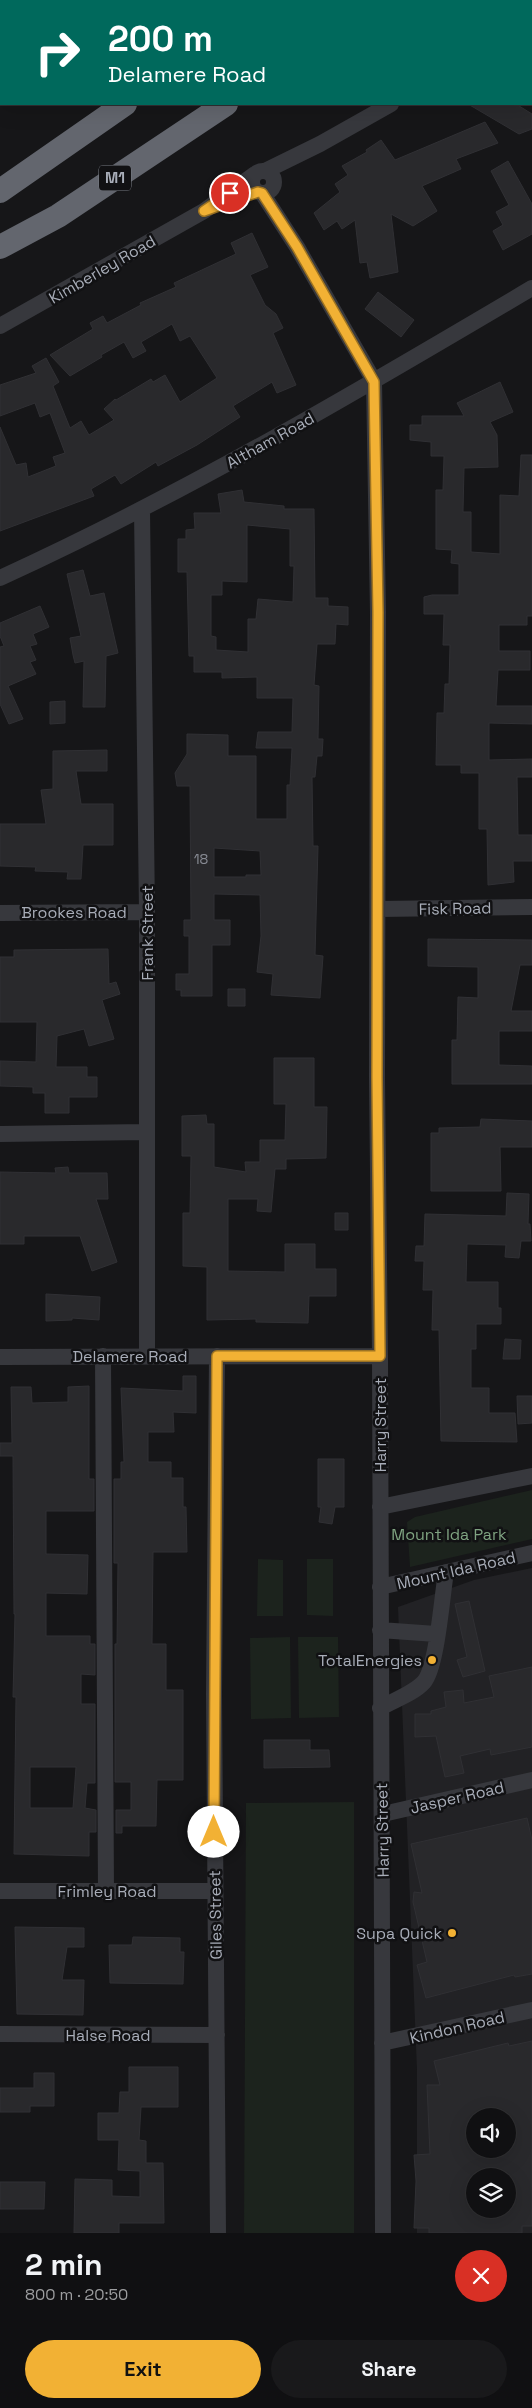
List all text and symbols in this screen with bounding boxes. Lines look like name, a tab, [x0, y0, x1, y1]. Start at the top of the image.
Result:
text: 200 m	[108, 17, 213, 61]
icon: right	[25, 20, 90, 85]
text: Delamere Road	[108, 60, 266, 88]
road number: M1	[99, 166, 131, 190]
pin	[209, 172, 251, 214]
icon: arrive	[216, 179, 244, 207]
street label: Kimberley Road	[45, 230, 159, 308]
street label: Altham Road	[223, 408, 318, 473]
house number: 18	[194, 850, 209, 868]
street label: Frank Street	[137, 885, 158, 981]
street label: Fisk Road	[418, 897, 492, 920]
street label: Brookes Road	[21, 902, 127, 923]
street label: Delamere Road	[72, 1346, 188, 1367]
street label: Harry Street	[370, 1378, 391, 1472]
park label: Mount Ida Park	[391, 1524, 507, 1545]
street label: Mount Ida Road	[395, 1547, 518, 1594]
place label: TotalEnergies	[318, 1650, 422, 1671]
marker: TotalEnergies	[426, 1654, 438, 1666]
street label: Jasper Road	[408, 1776, 506, 1818]
street label: Harry Street	[371, 1783, 394, 1877]
position arrow	[187, 1805, 239, 1857]
street label: Giles Street	[204, 1870, 227, 1960]
street label: Frimley Road	[58, 1881, 156, 1902]
place label: Supa Quick	[356, 1923, 442, 1944]
marker: Supa Quick	[446, 1927, 458, 1939]
street label: Kindon Road	[408, 2006, 507, 2049]
street label: Halse Road	[66, 2025, 150, 2046]
map controls	[466, 2108, 516, 2218]
button: sound	[466, 2108, 516, 2158]
button: layers	[466, 2168, 516, 2218]
text: 2 min	[25, 2245, 103, 2284]
button: close	[455, 2250, 507, 2302]
text: 800 m · 20:50	[25, 2284, 128, 2305]
button: Exit	[25, 2340, 261, 2398]
button: Share	[271, 2340, 507, 2398]

